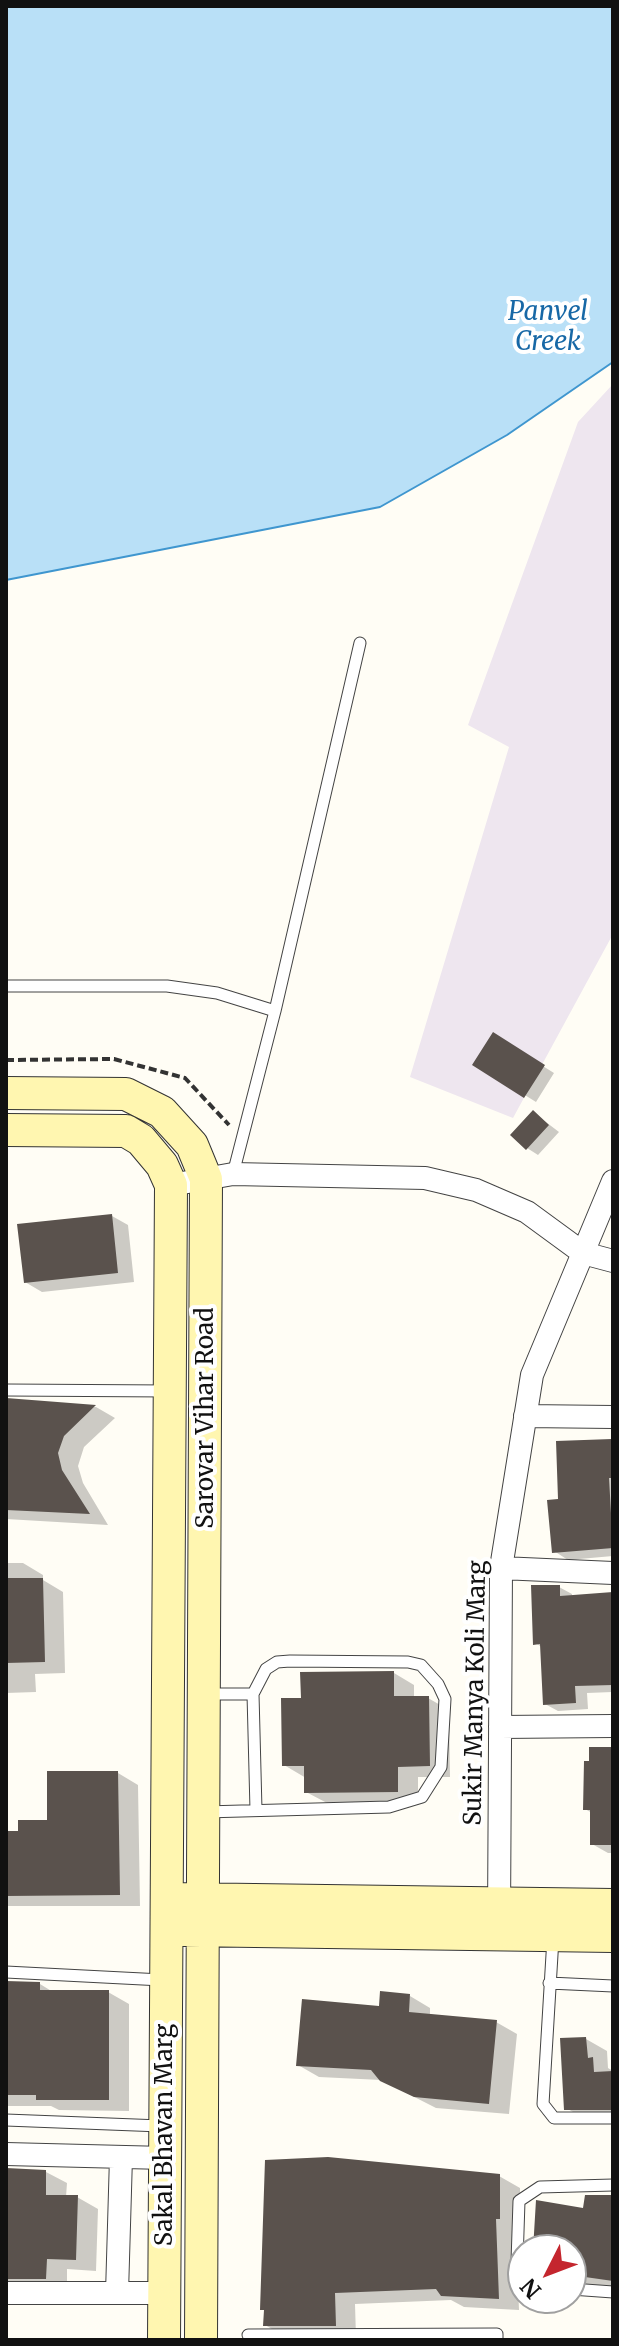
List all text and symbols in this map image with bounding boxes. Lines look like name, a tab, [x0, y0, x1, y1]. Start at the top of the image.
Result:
water label: Panvel Creek	[508, 297, 588, 358]
street label: Sarovar Vihar Road	[192, 1307, 220, 1529]
street label: Sukir Manya Koli Marg	[459, 1560, 493, 1826]
street label: Sakal Bhavan Marg	[151, 2024, 179, 2246]
north arrow	[507, 2234, 587, 2314]
text: N	[514, 2273, 547, 2305]

